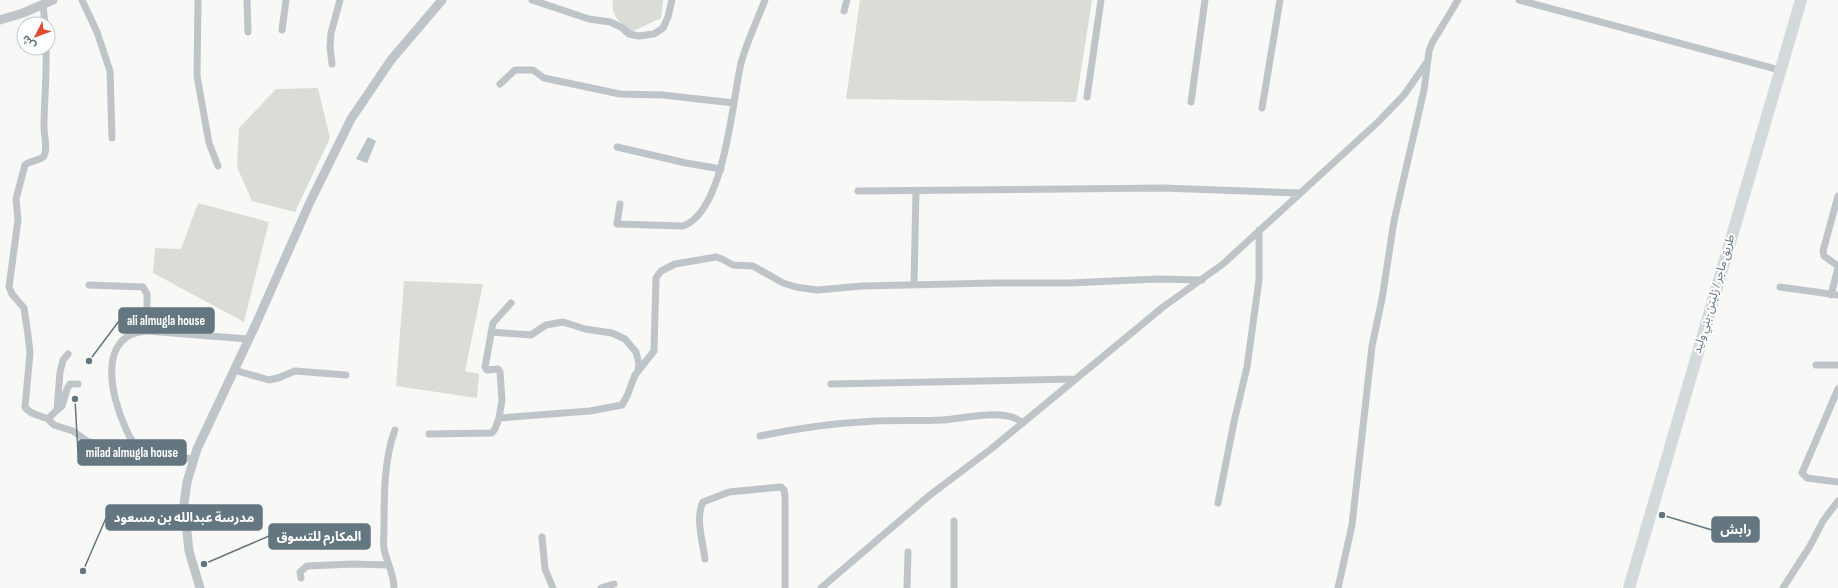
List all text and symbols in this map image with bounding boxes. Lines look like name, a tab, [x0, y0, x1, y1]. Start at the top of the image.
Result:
north arrow	[16, 16, 56, 56]
text: ش	[19, 32, 39, 52]
street label: طريق ماجر / زليتن-بني وليد	[1690, 233, 1740, 356]
callout: ali almugla house	[119, 308, 214, 333]
text: ali almugla house	[127, 313, 206, 329]
callout: milad almugla house	[78, 440, 186, 465]
text: milad almugla house	[86, 445, 179, 461]
callout: مدرسة عبدالله بن مسعود	[106, 505, 262, 530]
text: مدرسة عبدالله بن مسعود	[114, 510, 254, 526]
callout: رابش	[1712, 517, 1759, 542]
text: رابش	[1720, 522, 1752, 538]
callout: المكارم للتسوق	[269, 524, 370, 549]
text: المكارم للتسوق	[277, 529, 361, 546]

